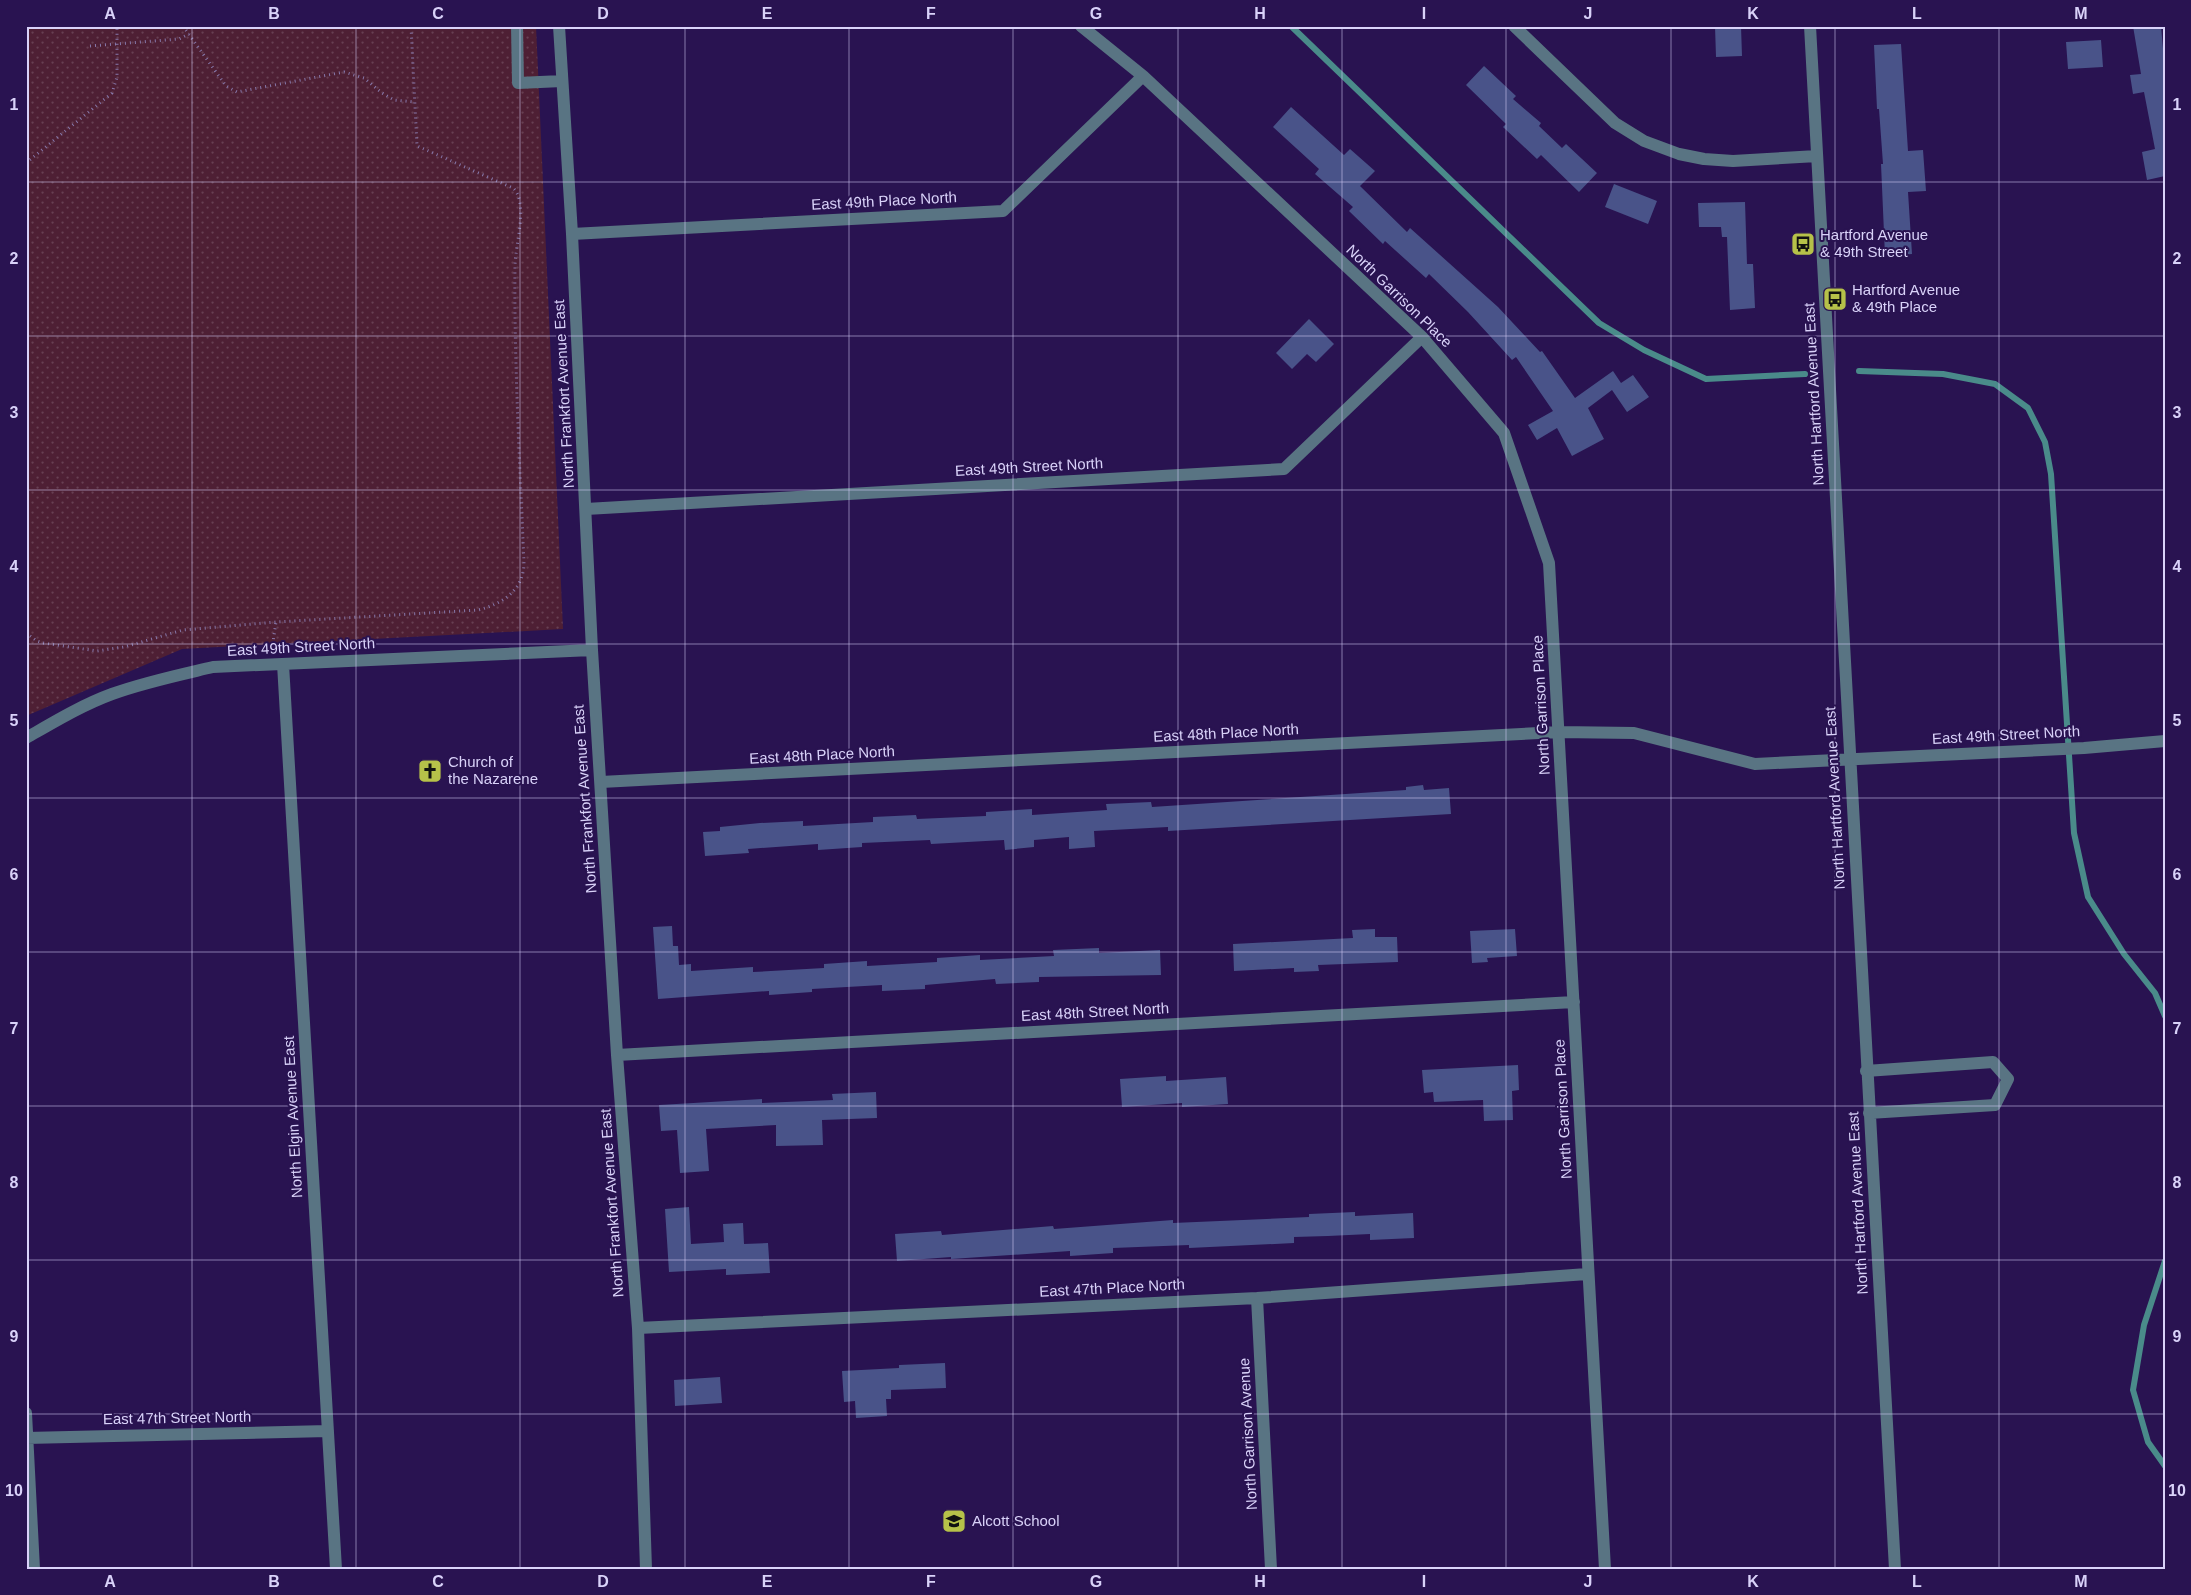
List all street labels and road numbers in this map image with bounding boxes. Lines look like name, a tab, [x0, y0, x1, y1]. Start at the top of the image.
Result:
street label: East 49th Place North	[811, 188, 957, 213]
street label: North Garrison Place	[1343, 241, 1456, 350]
street label: North Frankfort Avenue East	[550, 298, 577, 489]
street label: North Hartford Avenue East	[1800, 301, 1827, 486]
street label: East 49th Street North	[954, 454, 1104, 479]
street label: East 49th Street North	[226, 634, 376, 659]
street label: North Garrison Place	[1528, 635, 1553, 775]
street label: North Frankfort Avenue East	[569, 703, 600, 894]
street label: North Hartford Avenue East	[1821, 705, 1848, 890]
street label: East 48th Place North	[1153, 720, 1299, 745]
street label: East 49th Street North	[1931, 722, 2081, 747]
street label: East 48th Place North	[749, 742, 895, 767]
street label: East 48th Street North	[1020, 999, 1170, 1024]
street label: North Elgin Avenue East	[280, 1035, 305, 1199]
street label: North Garrison Place	[1550, 1039, 1575, 1179]
street label: North Frankfort Avenue East	[596, 1107, 627, 1298]
street label: North Hartford Avenue East	[1844, 1110, 1871, 1295]
street label: East 47th Place North	[1039, 1275, 1185, 1300]
street label: North Garrison Avenue	[1235, 1358, 1260, 1511]
street label: East 47th Street North	[103, 1408, 251, 1427]

